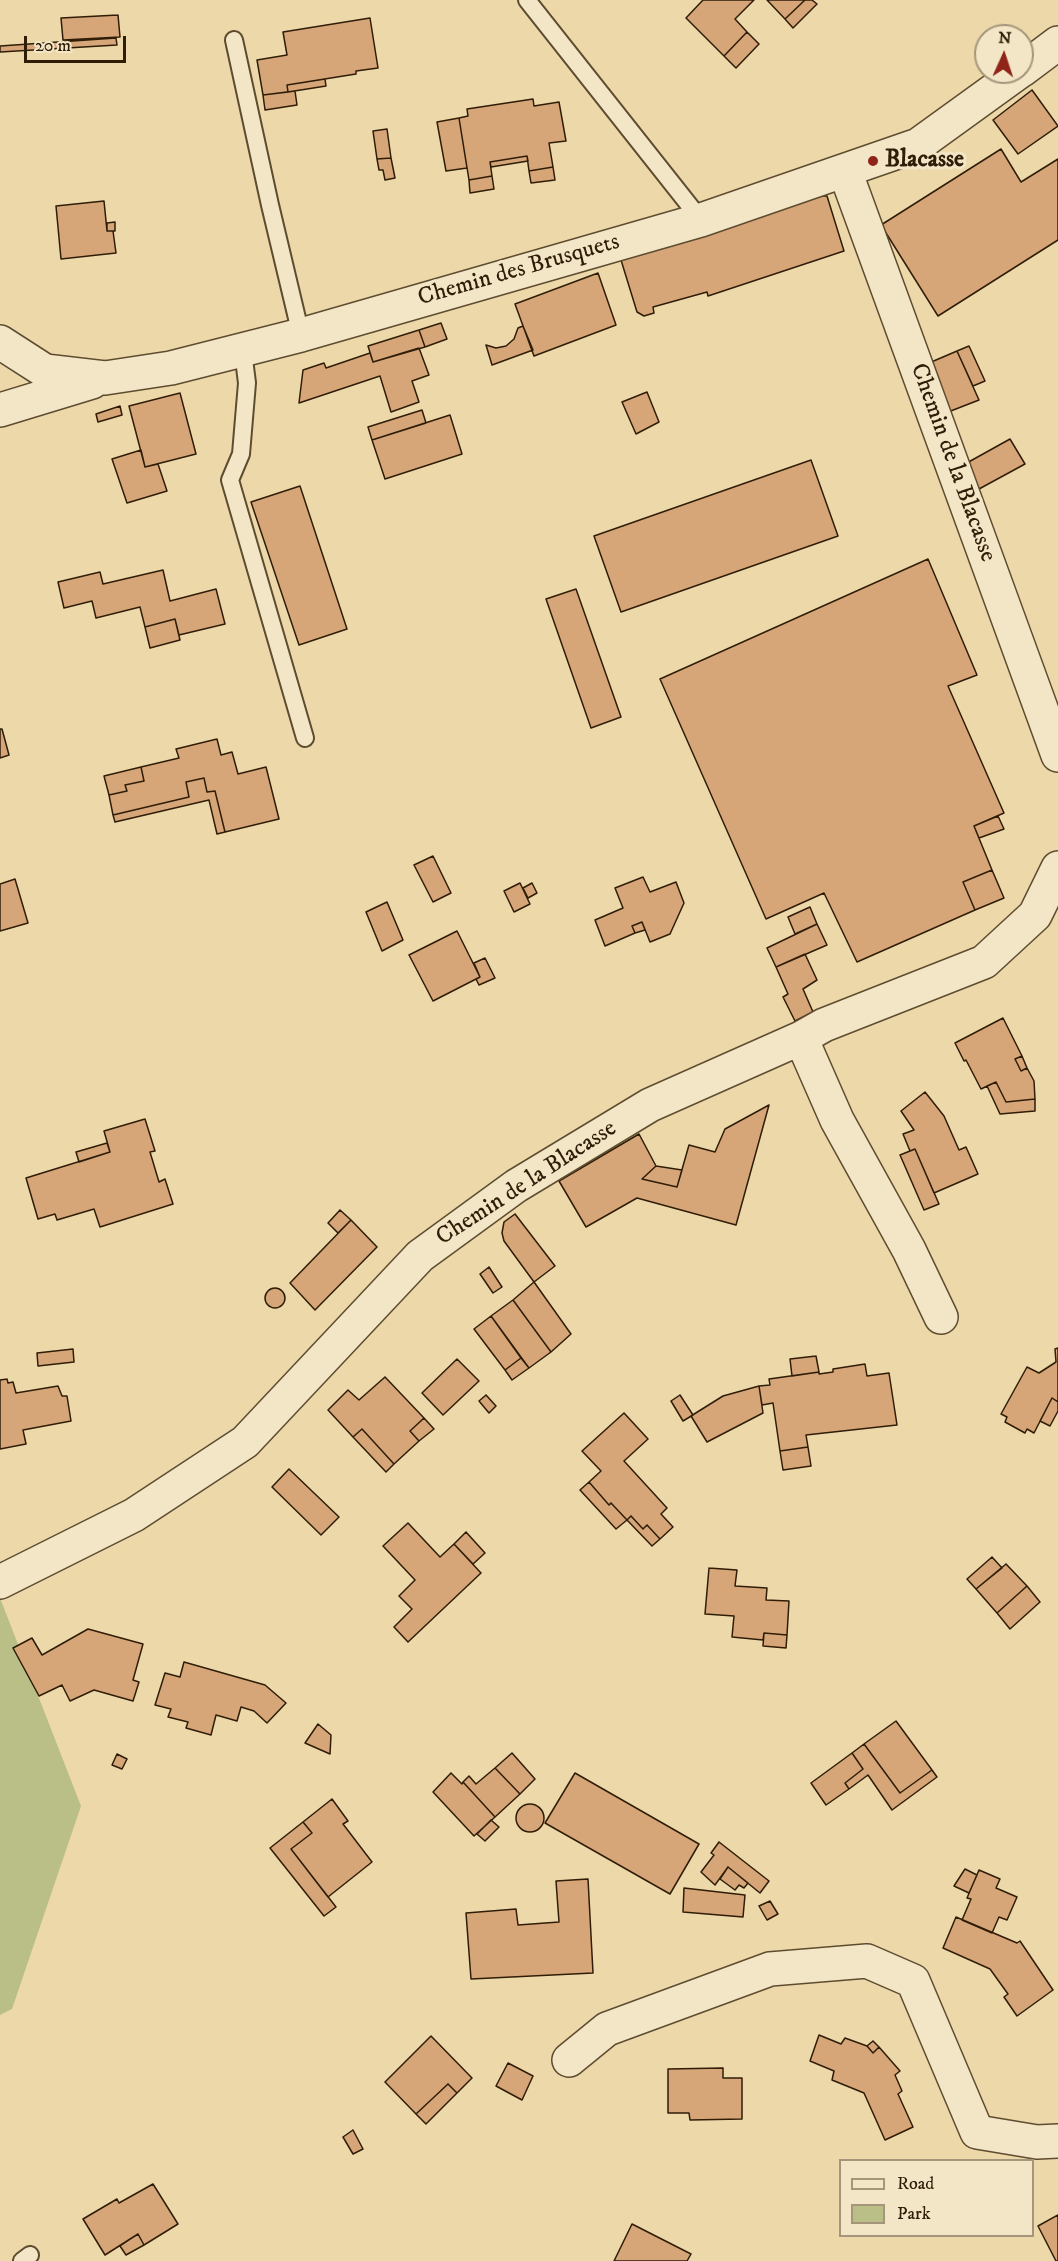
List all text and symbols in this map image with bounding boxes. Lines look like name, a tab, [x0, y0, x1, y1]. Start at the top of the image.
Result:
scale bar	[27, 24, 129, 62]
north arrow	[974, 24, 1034, 84]
text: N	[998, 28, 1012, 48]
text: 20 m	[35, 35, 71, 57]
place label: Blacasse	[885, 147, 964, 175]
marker: Blacasse	[866, 154, 880, 168]
street label: Chemin des Brusquets	[415, 228, 623, 314]
street label: Chemin de la Blacasse	[903, 360, 1001, 566]
street label: Chemin de la Blacasse	[432, 1115, 622, 1253]
legend	[839, 2159, 1034, 2237]
text: Road	[897, 2173, 934, 2195]
text: Park	[897, 2203, 931, 2225]

